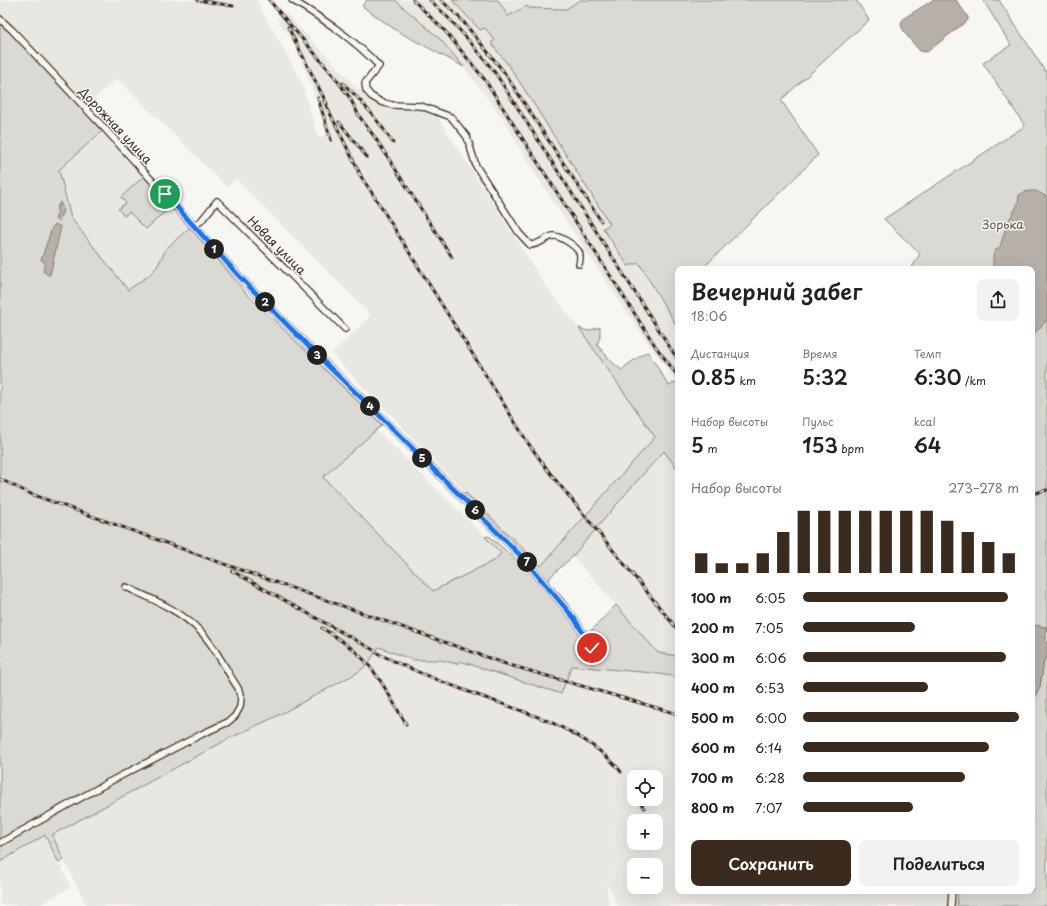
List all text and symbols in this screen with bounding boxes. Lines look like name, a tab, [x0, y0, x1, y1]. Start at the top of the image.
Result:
street label: Дорожная улица	[75, 82, 157, 168]
pin	[148, 177, 182, 211]
icon: arrive	[154, 183, 176, 205]
street label: Новая улица	[244, 212, 311, 279]
park label: Зорька	[982, 215, 1024, 233]
pin: 1	[204, 239, 224, 259]
text: 1	[211, 240, 217, 257]
text: Вечерний забег	[691, 274, 862, 307]
button: share	[977, 279, 1019, 321]
pin: 2	[255, 292, 275, 312]
text: 2	[261, 293, 269, 310]
text: 18:06	[691, 306, 727, 325]
pin: 3	[307, 345, 327, 365]
text: Дистанция	[691, 345, 749, 362]
text: Время	[802, 345, 837, 362]
text: Темп	[914, 345, 941, 362]
text: 3	[313, 346, 321, 363]
text: 0.85	[691, 362, 736, 392]
text: 5:32	[802, 362, 848, 392]
text: 6:30	[914, 362, 961, 392]
text: km	[736, 372, 756, 389]
text: /km	[961, 372, 986, 389]
pin: 4	[360, 396, 380, 416]
text: 4	[366, 397, 374, 414]
text: Набор высоты	[691, 413, 768, 430]
text: Пульс	[802, 413, 833, 430]
text: kcal	[914, 413, 936, 430]
text: 5	[691, 430, 704, 460]
text: 153	[802, 430, 838, 460]
text: 64	[914, 430, 941, 460]
text: m	[704, 440, 717, 457]
text: bpm	[838, 440, 864, 457]
pin: 5	[412, 448, 432, 468]
text: 5	[418, 449, 426, 466]
text: Набор высоты	[691, 478, 782, 497]
text: 273–278 m	[948, 478, 1019, 497]
pin: 6	[465, 500, 485, 520]
text: 6	[471, 501, 479, 518]
pin: 7	[517, 552, 537, 572]
text: 7	[524, 553, 530, 570]
text: 100 m	[691, 588, 732, 607]
text: 6:05	[755, 588, 786, 607]
text: 200 m	[691, 618, 735, 637]
text: 7:05	[755, 618, 784, 637]
pin	[575, 631, 609, 665]
icon: check	[581, 637, 603, 659]
text: 300 m	[691, 648, 735, 667]
text: 6:06	[755, 648, 786, 667]
text: 400 m	[691, 678, 735, 697]
text: 6:53	[755, 678, 785, 697]
text: 500 m	[691, 708, 734, 727]
text: 6:00	[755, 708, 787, 727]
text: 600 m	[691, 738, 735, 757]
text: 6:14	[755, 738, 782, 757]
text: 700 m	[691, 768, 733, 787]
text: 6:28	[755, 768, 785, 787]
map controls	[627, 770, 663, 894]
button: locate	[627, 770, 663, 806]
text: 800 m	[691, 798, 734, 817]
text: 7:07	[755, 798, 782, 817]
button: +	[627, 814, 663, 850]
button: Сохранить	[691, 840, 851, 886]
button: Поделиться	[859, 840, 1019, 886]
button: −	[627, 858, 663, 894]

